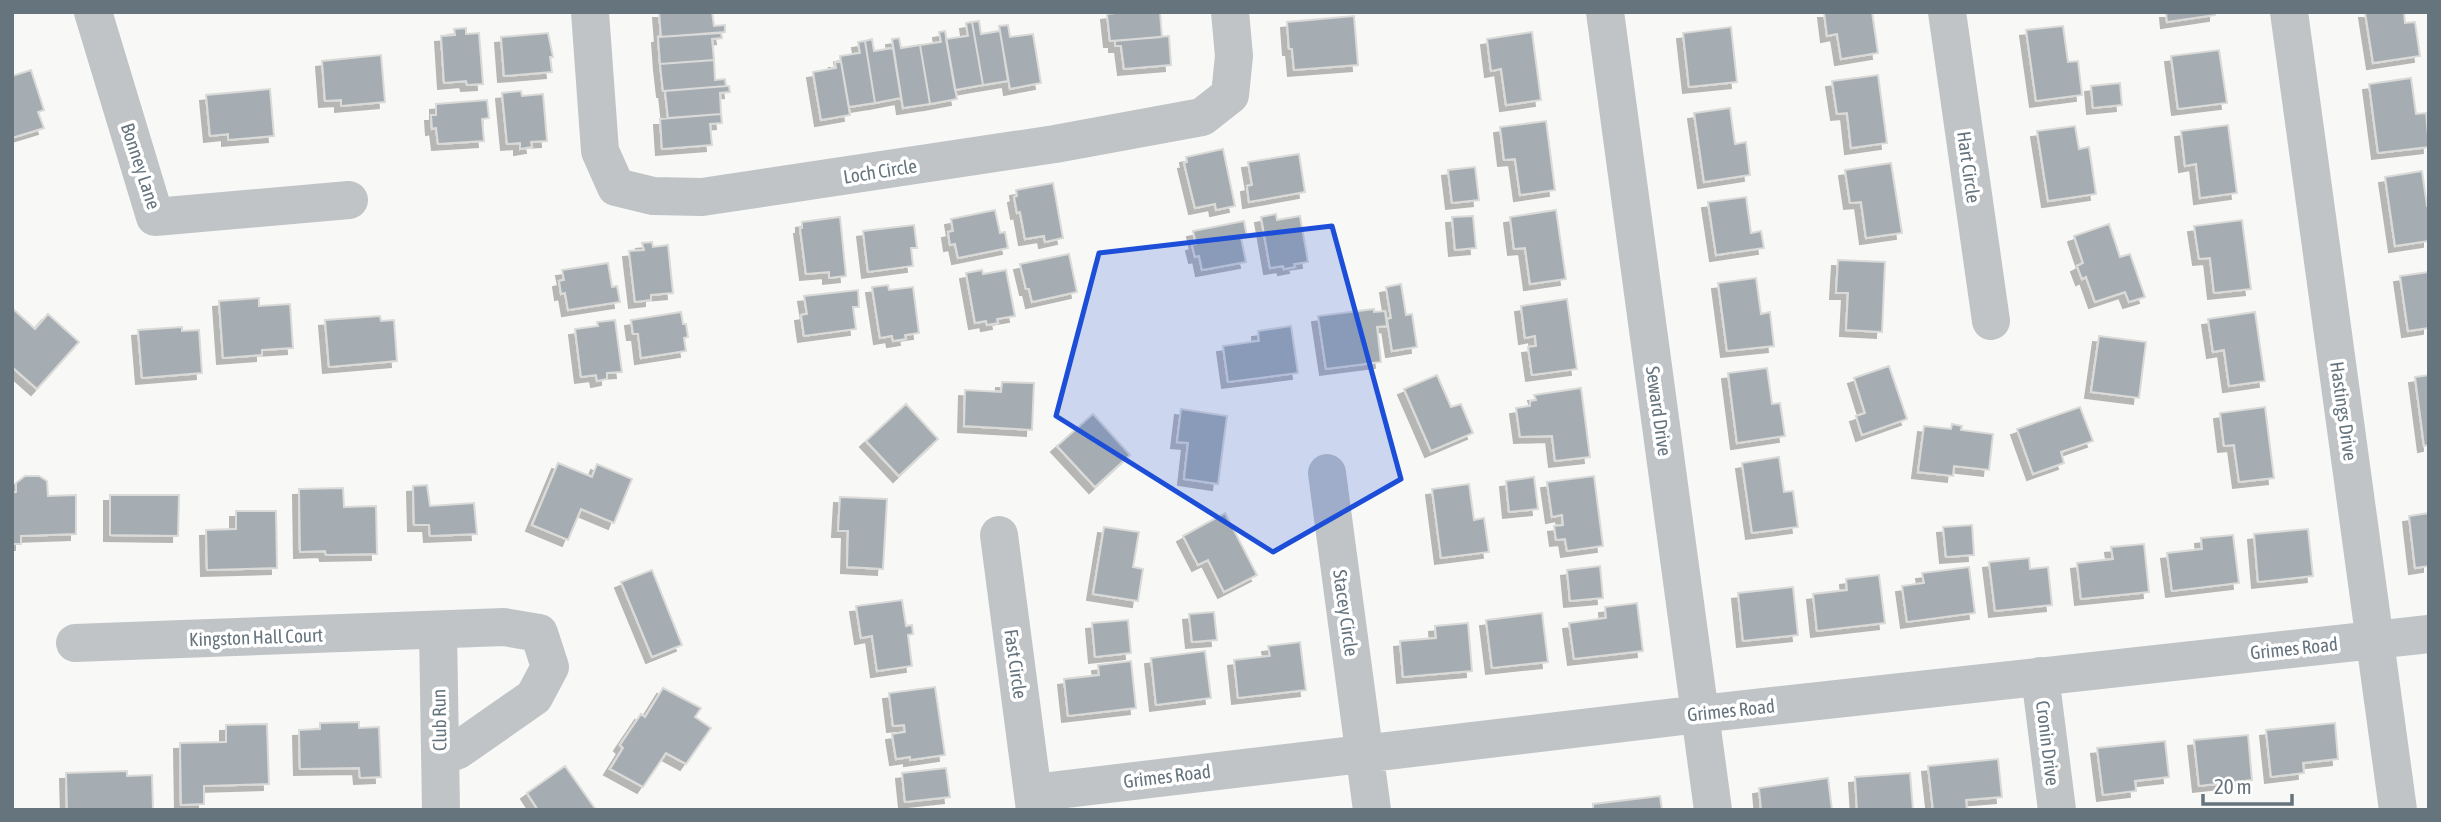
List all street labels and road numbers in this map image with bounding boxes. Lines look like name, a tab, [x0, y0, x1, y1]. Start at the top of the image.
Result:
street label: Bonney Lane	[117, 120, 165, 212]
street label: Hart Circle	[1953, 130, 1985, 204]
street label: Loch Circle	[842, 154, 918, 188]
street label: Hastings Drive	[2326, 360, 2362, 462]
street label: Seward Drive	[1642, 365, 1676, 457]
street label: Stacey Circle	[1329, 568, 1363, 658]
street label: Kingston Hall Court	[189, 624, 323, 650]
street label: Fast Circle	[1000, 628, 1032, 700]
street label: Grimes Road	[2249, 632, 2339, 664]
street label: Club Run	[427, 689, 451, 751]
street label: Grimes Road	[1686, 694, 1776, 726]
street label: Cronin Drive	[2032, 699, 2064, 787]
street label: Grimes Road	[1122, 760, 1212, 792]

